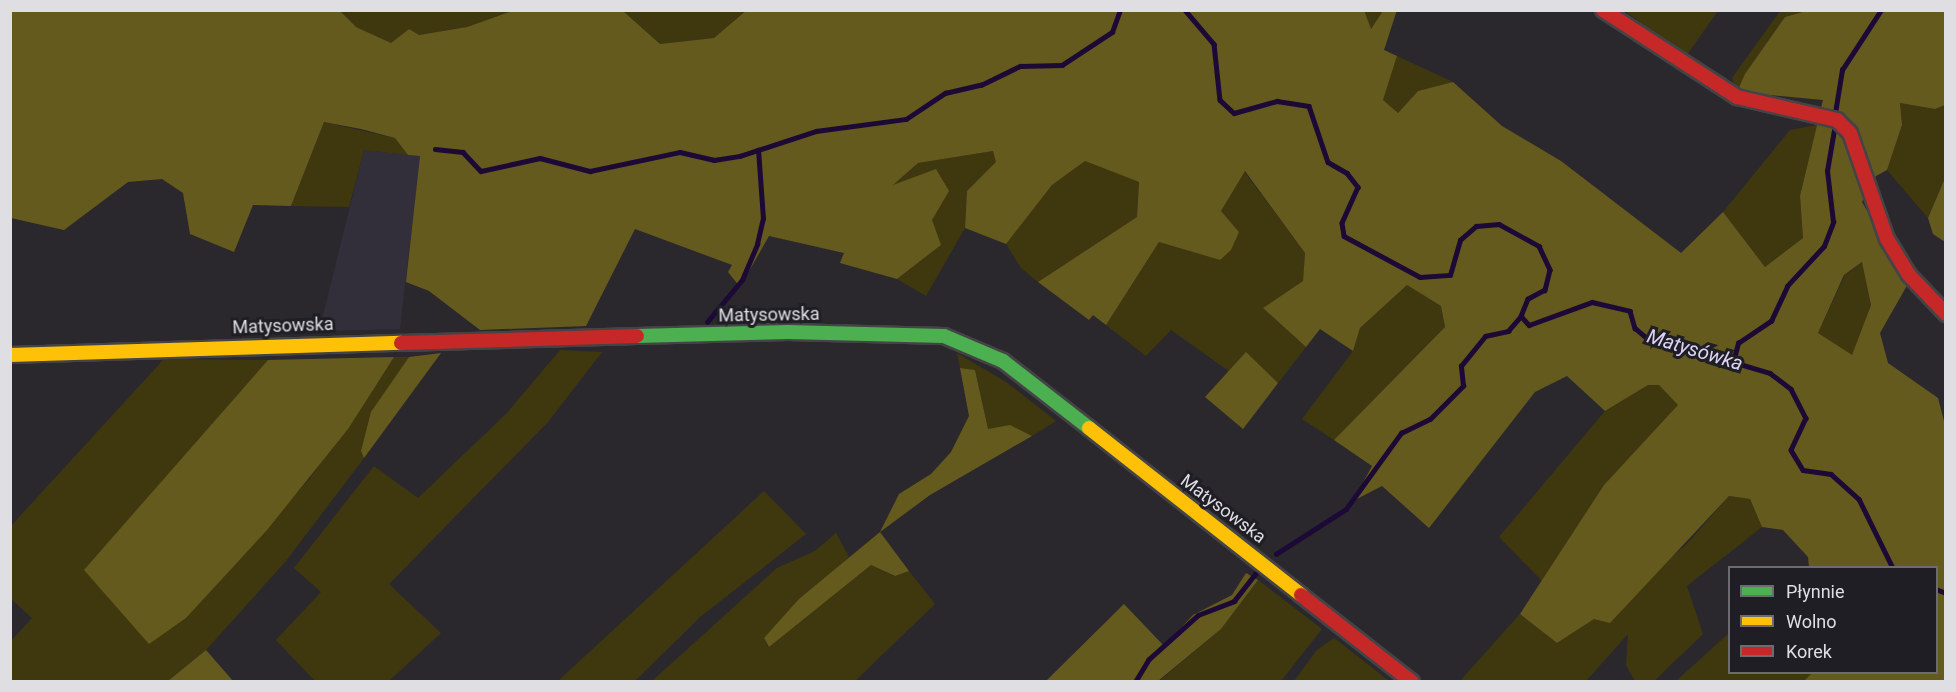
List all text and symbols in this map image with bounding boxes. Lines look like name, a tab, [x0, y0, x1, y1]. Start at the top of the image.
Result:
street label: Matysowska	[718, 303, 820, 327]
street label: Matysowska	[232, 313, 334, 339]
water label: Matysówka	[1644, 324, 1746, 376]
street label: Matysowska	[1176, 470, 1270, 548]
legend	[1728, 566, 1938, 674]
text: Płynnie	[1786, 581, 1845, 602]
text: Wolno	[1786, 611, 1837, 632]
text: Korek	[1786, 641, 1832, 662]

